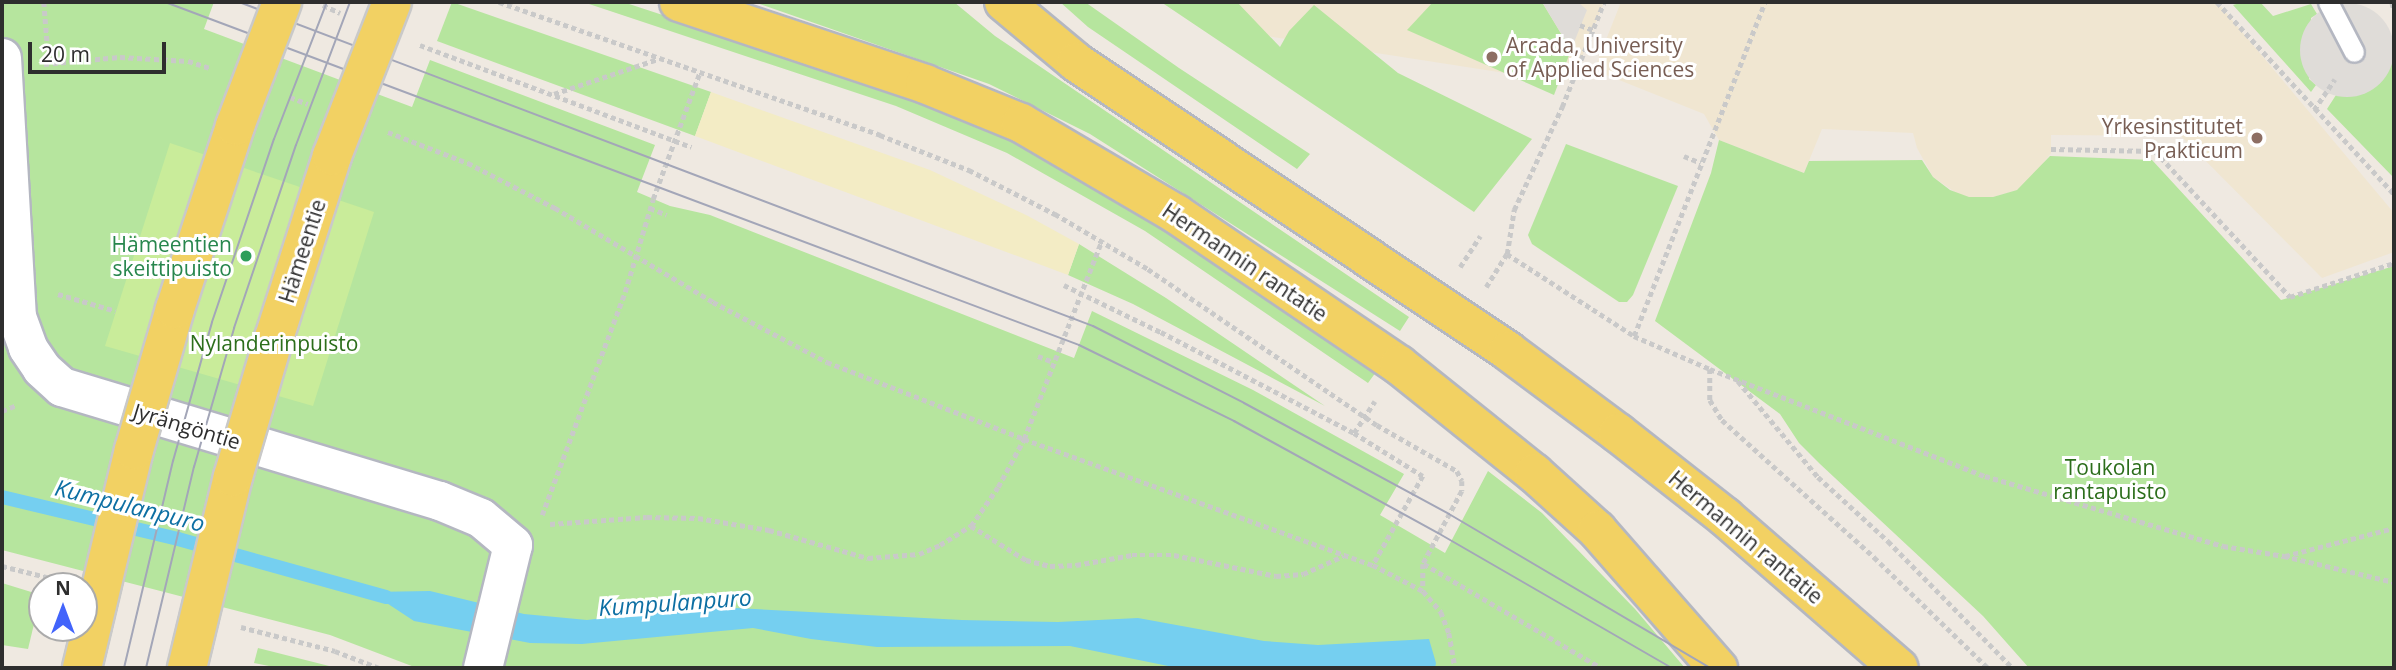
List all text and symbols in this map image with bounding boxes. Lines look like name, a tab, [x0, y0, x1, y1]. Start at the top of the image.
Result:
scale bar	[32, 28, 170, 72]
place label: Arcada, University of Applied Sciences	[1506, 32, 1694, 82]
text: 20 m	[41, 40, 90, 68]
marker: Arcada, University of Applied Sciences	[1484, 49, 1500, 65]
place label: Yrkesinstitutet Prakticum	[2102, 113, 2243, 163]
marker: Yrkesinstitutet Prakticum	[2249, 130, 2265, 146]
street label: Hämeentie	[273, 196, 331, 306]
street label: Hermannin rantatie	[1158, 198, 1332, 326]
place label: Hämeentien skeittipuisto	[111, 231, 232, 281]
marker: Hämeentien skeittipuisto	[238, 248, 254, 264]
park label: Nylanderinpuisto	[190, 330, 358, 356]
street label: Jyrängöntie	[130, 398, 244, 454]
park label: Toukolan rantapuisto	[2053, 454, 2167, 504]
street label: Hermannin rantatie	[1664, 465, 1828, 609]
water label: Kumpulanpuro	[52, 473, 208, 537]
north arrow	[28, 572, 98, 642]
text: N	[55, 575, 71, 601]
water label: Kumpulanpuro	[598, 583, 752, 621]

